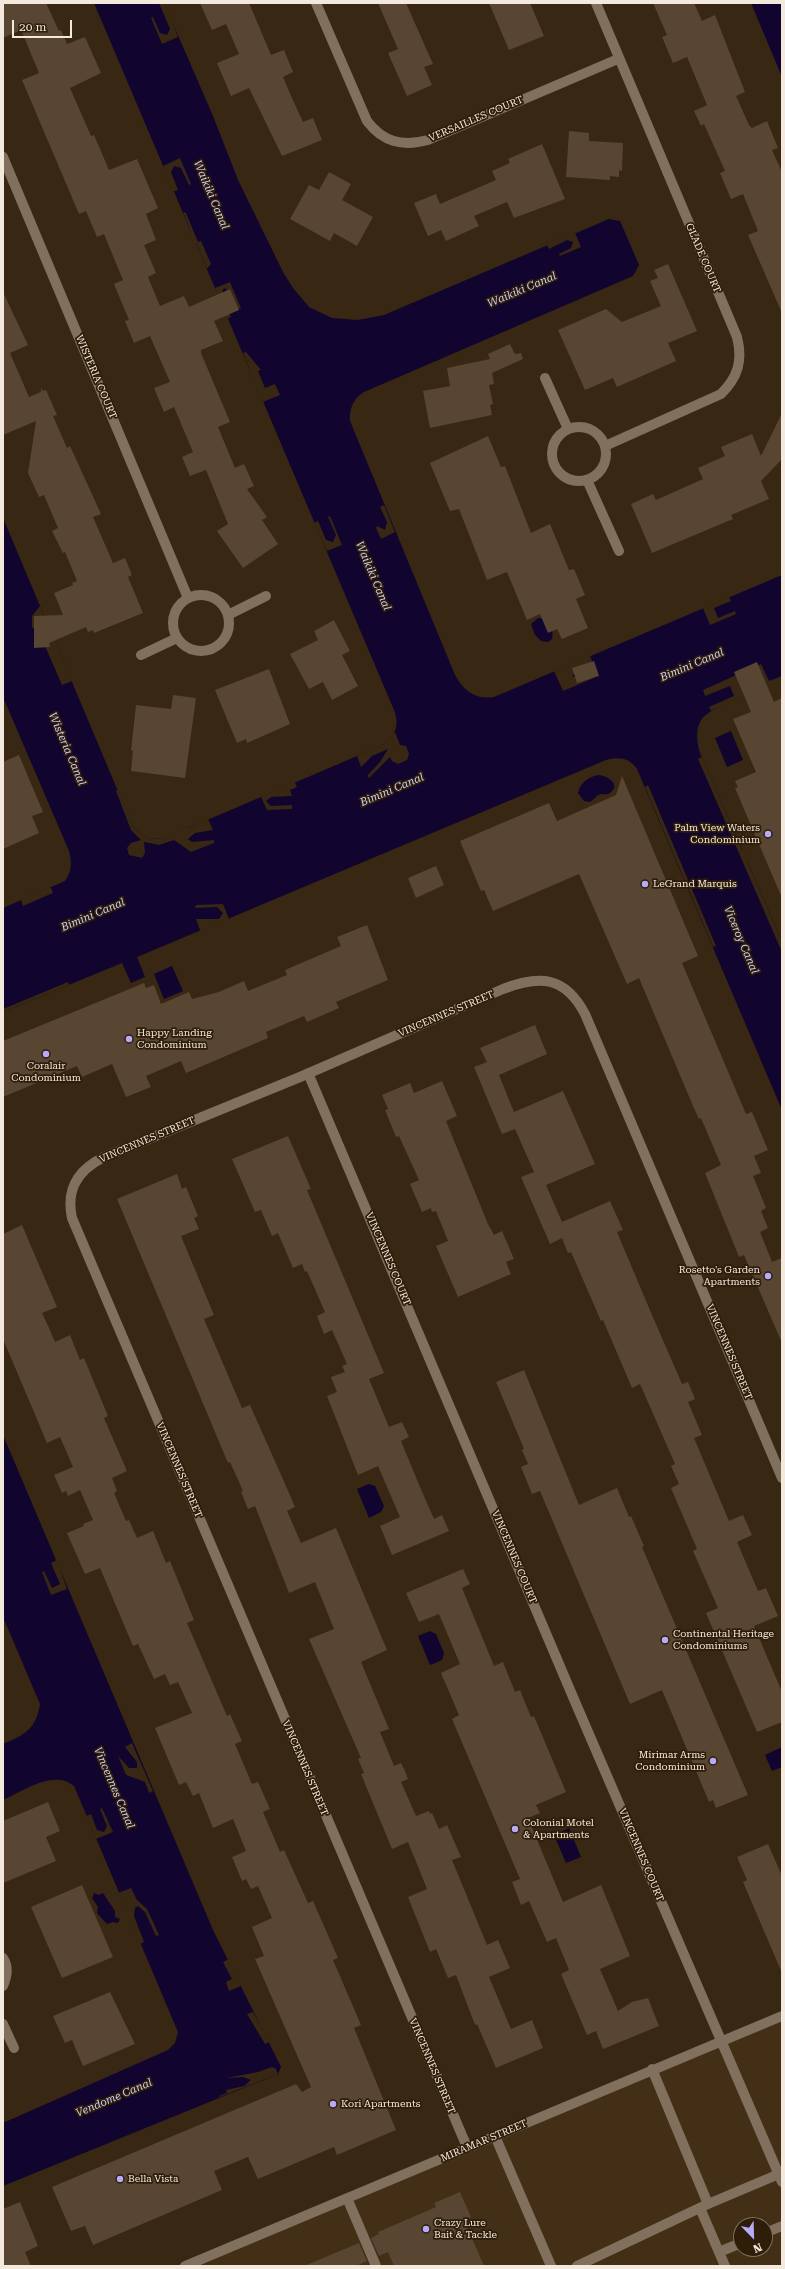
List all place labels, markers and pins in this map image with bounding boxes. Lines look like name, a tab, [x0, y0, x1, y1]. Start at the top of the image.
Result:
place label: Palm View Waters Condominium	[674, 822, 760, 846]
marker: Palm View Waters Condominium	[763, 829, 773, 839]
place label: LeGrand Marquis	[653, 878, 737, 890]
marker: LeGrand Marquis	[640, 879, 650, 889]
place label: Happy Landing Condominium	[137, 1027, 212, 1050]
marker: Happy Landing Condominium	[124, 1034, 134, 1044]
marker: Coralair Condominium	[41, 1049, 51, 1059]
place label: Coralair Condominium	[11, 1060, 81, 1084]
place label: Rosetto's Garden Apartments	[679, 1264, 760, 1288]
marker: Rosetto's Garden Apartments	[763, 1271, 773, 1281]
place label: Continental Heritage Condominiums	[673, 1628, 774, 1652]
marker: Continental Heritage Condominiums	[660, 1635, 670, 1645]
place label: Mirimar Arms Condominium	[635, 1749, 705, 1772]
marker: Mirimar Arms Condominium	[708, 1756, 718, 1766]
place label: Colonial Motel & Apartments	[523, 1817, 594, 1840]
marker: Colonial Motel & Apartments	[510, 1824, 520, 1834]
place label: Kori Apartments	[341, 2098, 420, 2110]
marker: Kori Apartments	[328, 2099, 338, 2109]
place label: Bella Vista	[128, 2173, 178, 2185]
marker: Bella Vista	[115, 2174, 125, 2184]
place label: Crazy Lure Bait & Tackle	[434, 2217, 497, 2240]
marker: Crazy Lure Bait & Tackle	[421, 2224, 431, 2234]

